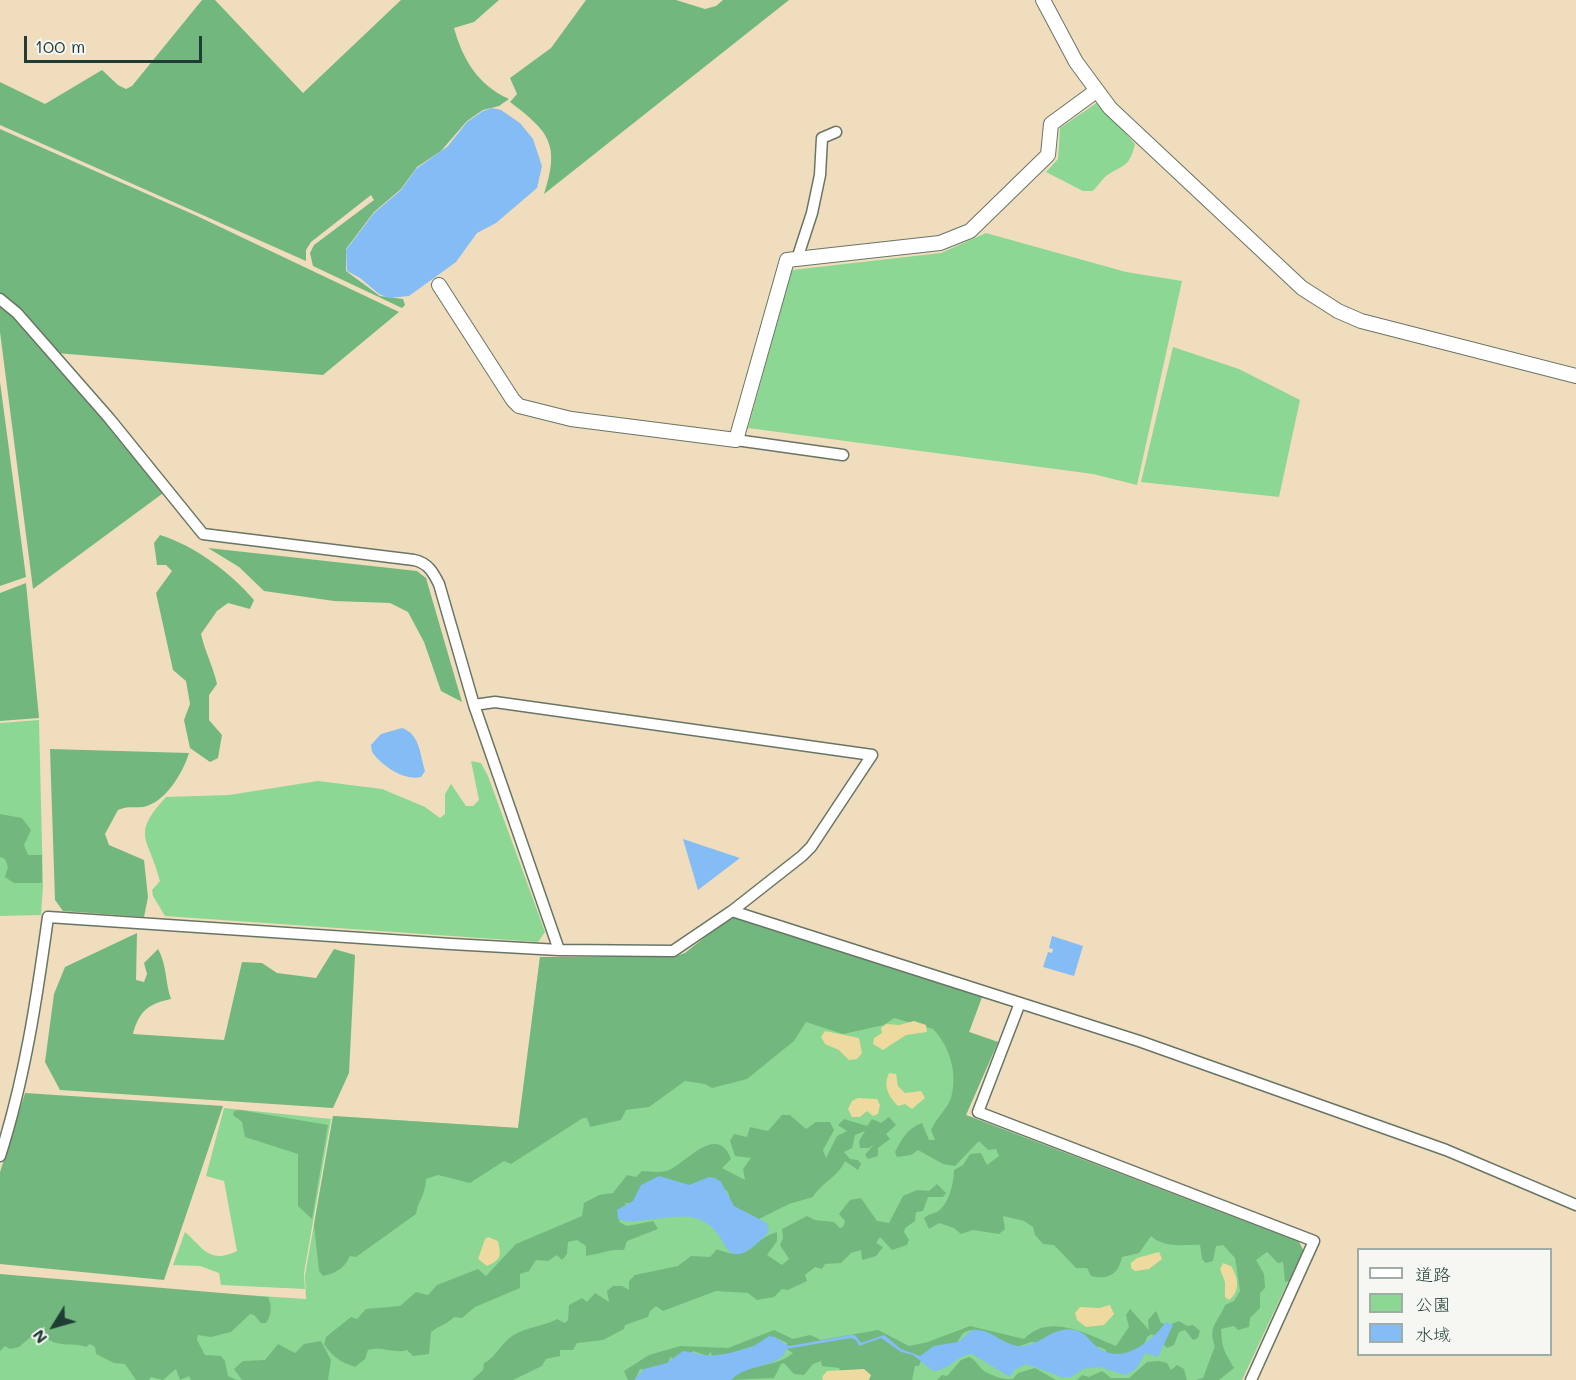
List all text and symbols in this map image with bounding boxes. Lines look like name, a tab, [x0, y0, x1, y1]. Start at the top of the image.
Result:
scale bar	[27, 24, 206, 62]
text: 100 m	[35, 34, 85, 58]
legend	[1357, 1248, 1552, 1356]
text: 道路	[1415, 1262, 1451, 1286]
text: 公園	[1415, 1292, 1451, 1316]
north arrow	[24, 1296, 84, 1356]
text: 水域	[1415, 1322, 1451, 1346]
text: N	[27, 1326, 51, 1348]

